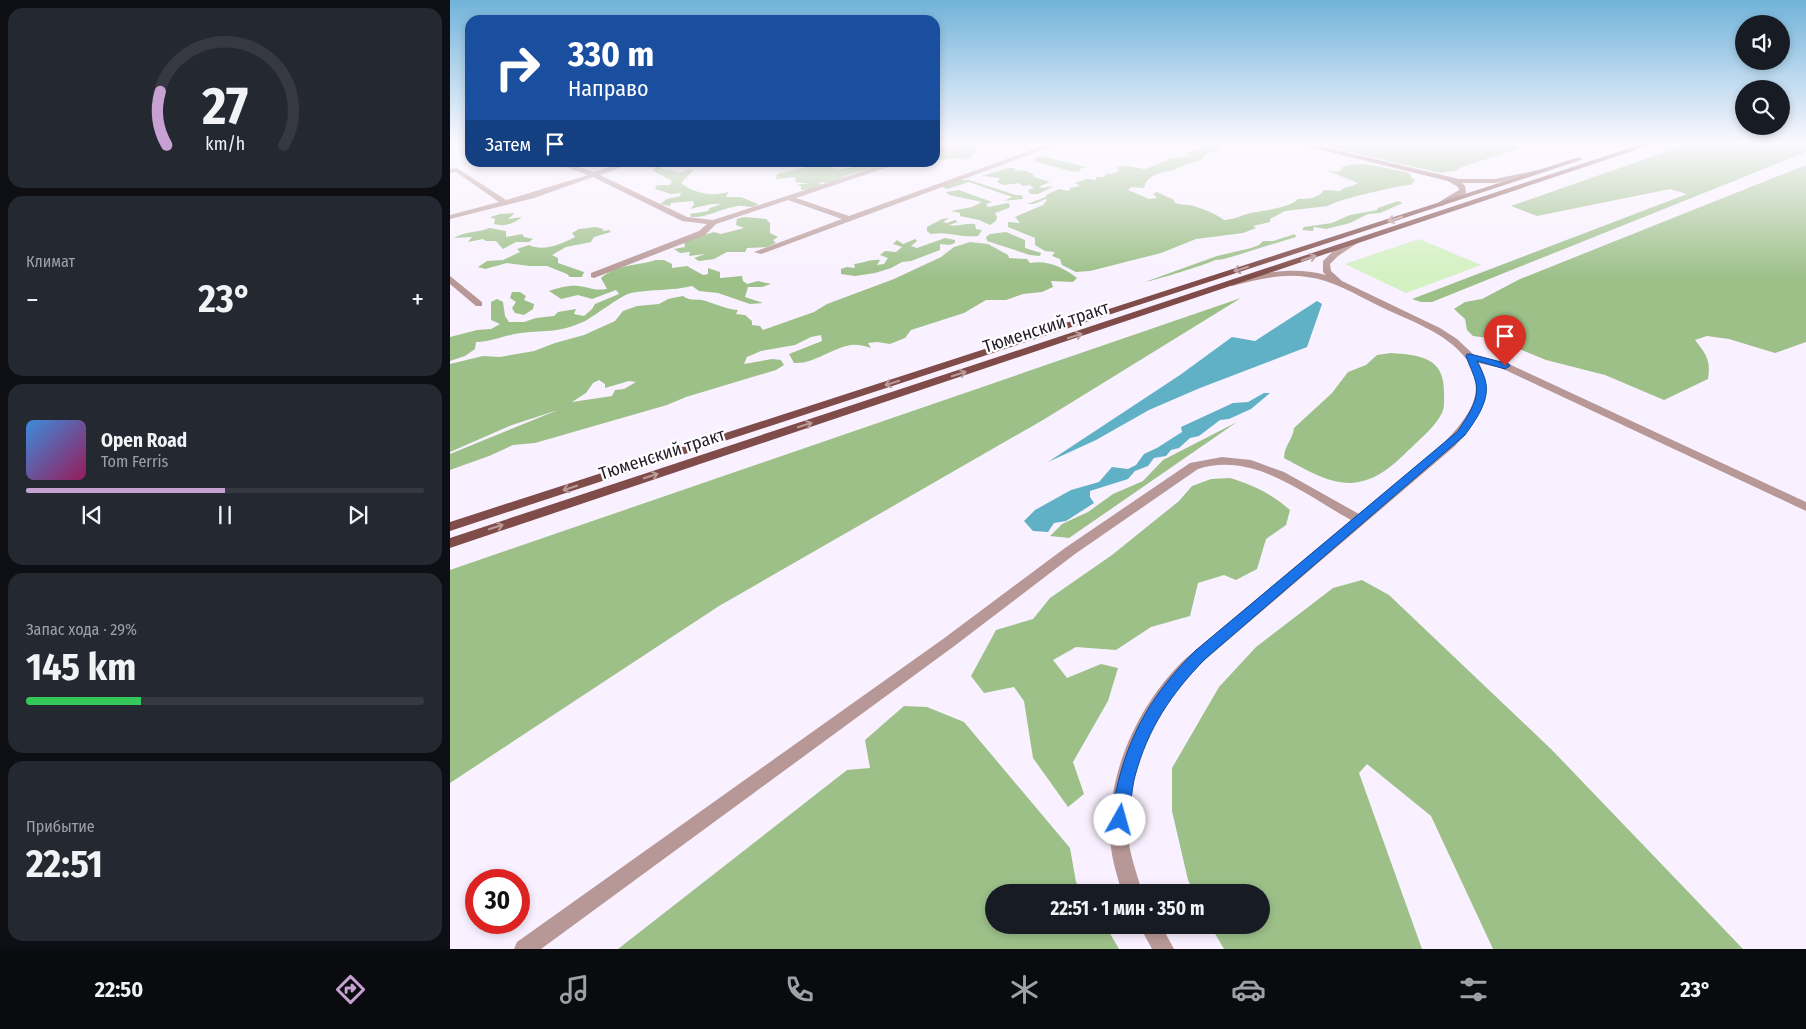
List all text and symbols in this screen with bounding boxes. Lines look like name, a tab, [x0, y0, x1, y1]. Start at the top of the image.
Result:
map controls	[1735, 15, 1790, 135]
button: sound	[1735, 15, 1790, 70]
text: 330 m	[568, 33, 654, 75]
icon: right	[485, 35, 550, 100]
text: 27	[201, 75, 248, 138]
text: Направо	[568, 75, 649, 102]
button: search	[1735, 80, 1790, 135]
icon: arrive	[541, 130, 569, 158]
text: km/h	[205, 133, 245, 155]
text: Затем	[485, 133, 531, 156]
one-way arrow	[1387, 214, 1403, 224]
text: Климат	[26, 252, 75, 271]
one-way arrow	[1301, 252, 1317, 262]
one-way arrow	[1233, 265, 1249, 274]
text: 23°	[198, 276, 252, 322]
text: −	[26, 283, 39, 316]
text: +	[411, 283, 424, 316]
street label: Тюменский тракт	[980, 296, 1112, 358]
pin	[1484, 315, 1526, 366]
icon: arrive	[1491, 322, 1519, 350]
one-way arrow	[1066, 330, 1082, 340]
one-way arrow	[951, 369, 966, 378]
one-way arrow	[884, 378, 900, 388]
one-way arrow	[796, 420, 812, 429]
street label: Тюменский тракт	[596, 423, 728, 485]
text: Open Road	[101, 429, 187, 452]
text: Tom Ferris	[101, 452, 168, 471]
one-way arrow	[642, 471, 658, 480]
one-way arrow	[562, 483, 578, 493]
icon: previous	[78, 501, 106, 529]
icon: pause	[211, 501, 239, 529]
icon: next	[344, 501, 372, 529]
one-way arrow	[488, 522, 504, 532]
text: Запас хода · 29%	[26, 620, 137, 639]
text: 145 km	[26, 644, 136, 690]
position arrow	[1093, 793, 1145, 845]
text: Прибытие	[26, 817, 95, 836]
text: 22:51	[26, 841, 103, 887]
speed limit sign: 30	[465, 869, 530, 934]
text: 22:51 · 1 мин · 350 m	[1051, 897, 1205, 920]
icon: directions	[333, 972, 368, 1007]
icon: music	[557, 972, 592, 1007]
icon: phone	[782, 972, 817, 1007]
icon: climate	[1007, 972, 1042, 1007]
icon: car	[1231, 972, 1266, 1007]
icon: filters	[1456, 972, 1491, 1007]
text: 22:50	[95, 976, 143, 1003]
text: 23°	[1680, 976, 1711, 1003]

